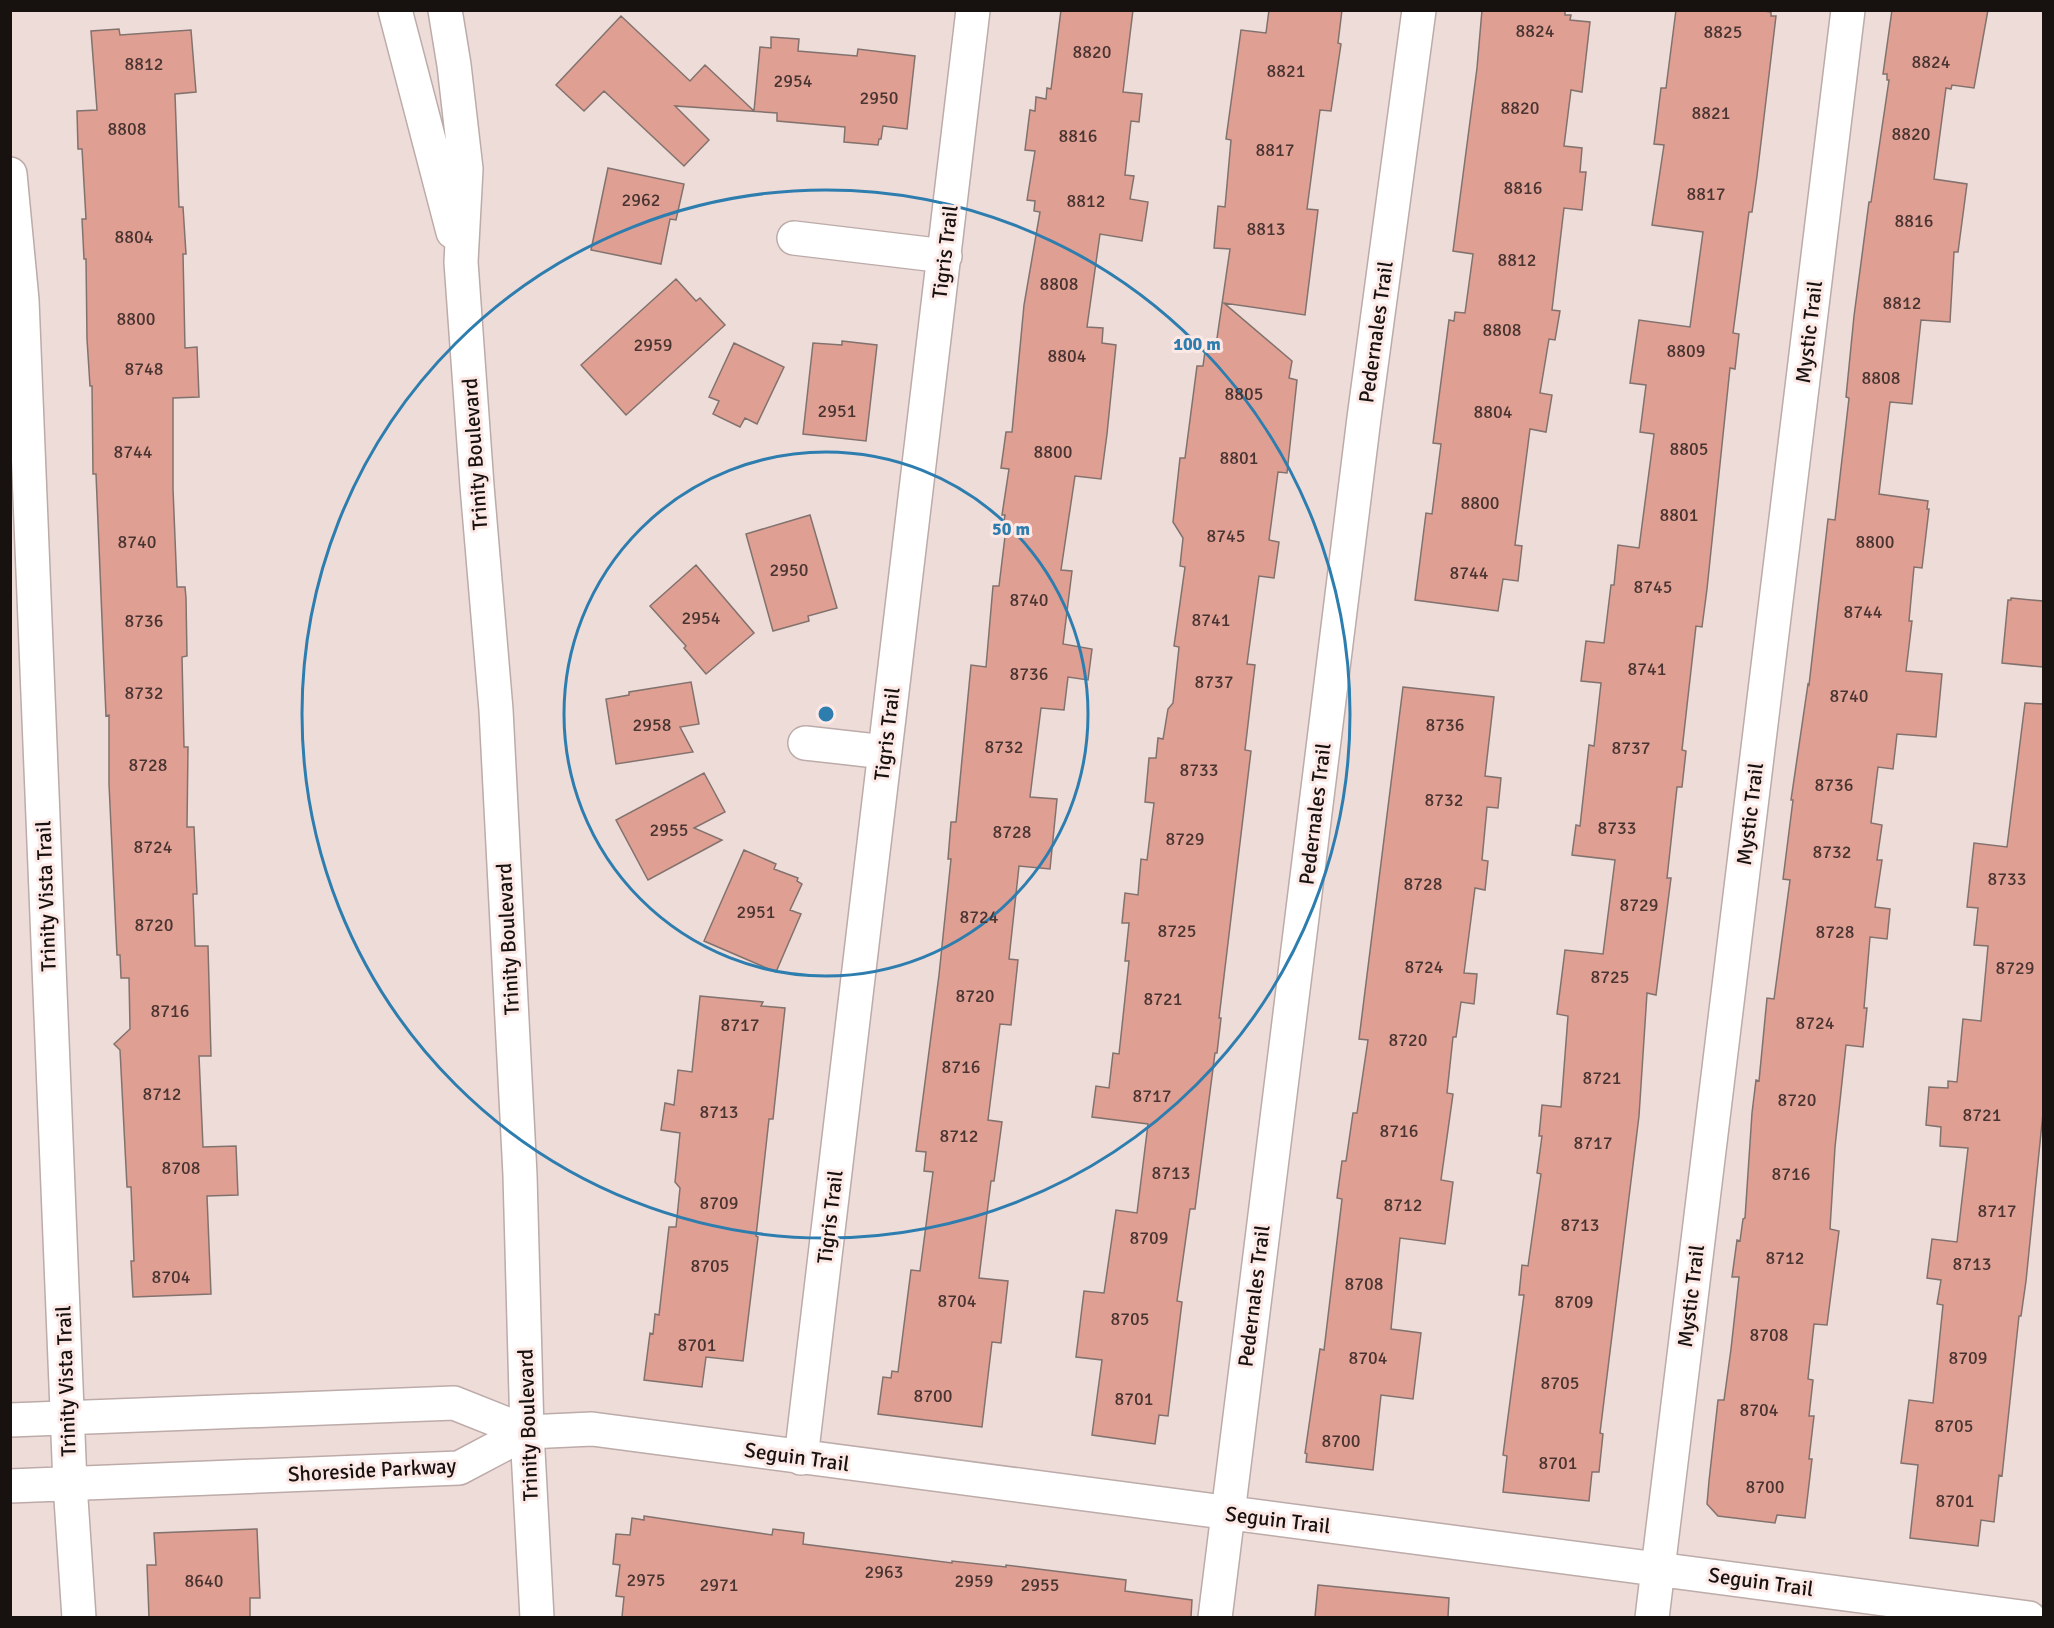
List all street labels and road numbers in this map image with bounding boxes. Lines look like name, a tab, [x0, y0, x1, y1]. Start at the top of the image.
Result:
street label: Tigris Trail	[926, 204, 964, 300]
street label: Pedernales Trail	[1353, 259, 1399, 405]
street label: Mystic Trail	[1790, 279, 1828, 385]
street label: Trinity Boulevard	[457, 377, 493, 531]
street label: Tigris Trail	[868, 686, 906, 782]
street label: Pedernales Trail	[1293, 741, 1337, 887]
street label: Mystic Trail	[1731, 761, 1769, 867]
street label: Trinity Vista Trail	[30, 820, 62, 972]
street label: Trinity Boulevard	[491, 862, 525, 1016]
street label: Tigris Trail	[811, 1169, 849, 1265]
street label: Pedernales Trail	[1232, 1223, 1276, 1369]
street label: Mystic Trail	[1672, 1243, 1710, 1349]
street label: Trinity Vista Trail	[50, 1305, 82, 1457]
street label: Trinity Boulevard	[512, 1348, 544, 1502]
street label: Seguin Trail	[743, 1437, 851, 1477]
street label: Shoreside Parkway	[287, 1453, 457, 1487]
street label: Seguin Trail	[1224, 1501, 1332, 1539]
street label: Seguin Trail	[1707, 1562, 1815, 1602]

